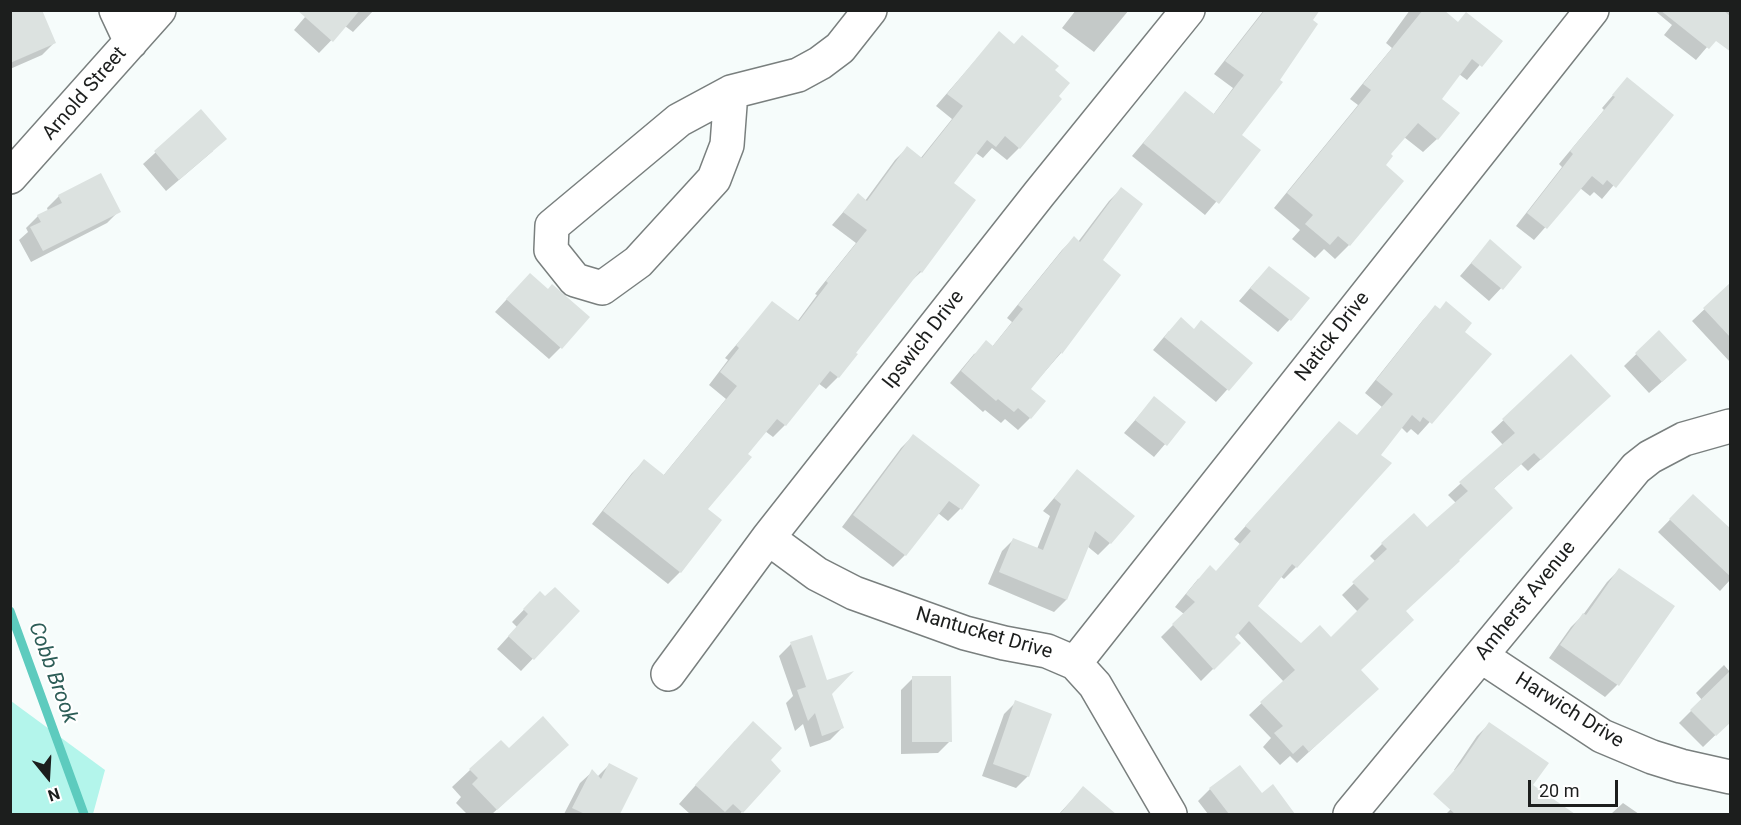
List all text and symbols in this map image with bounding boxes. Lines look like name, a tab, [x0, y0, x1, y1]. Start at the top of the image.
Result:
street label: Arnold Street	[38, 42, 132, 146]
street label: Ipswich Drive	[878, 286, 970, 394]
street label: Natick Drive	[1291, 287, 1375, 387]
street label: Amherst Avenue	[1471, 537, 1581, 665]
street label: Nantucket Drive	[913, 603, 1055, 665]
water label: Cobb Brook	[22, 619, 82, 727]
street label: Harwich Drive	[1510, 668, 1628, 754]
north arrow	[18, 747, 78, 807]
scale bar	[1531, 768, 1621, 806]
text: 20 m	[1539, 780, 1579, 801]
text: N	[45, 784, 62, 805]

